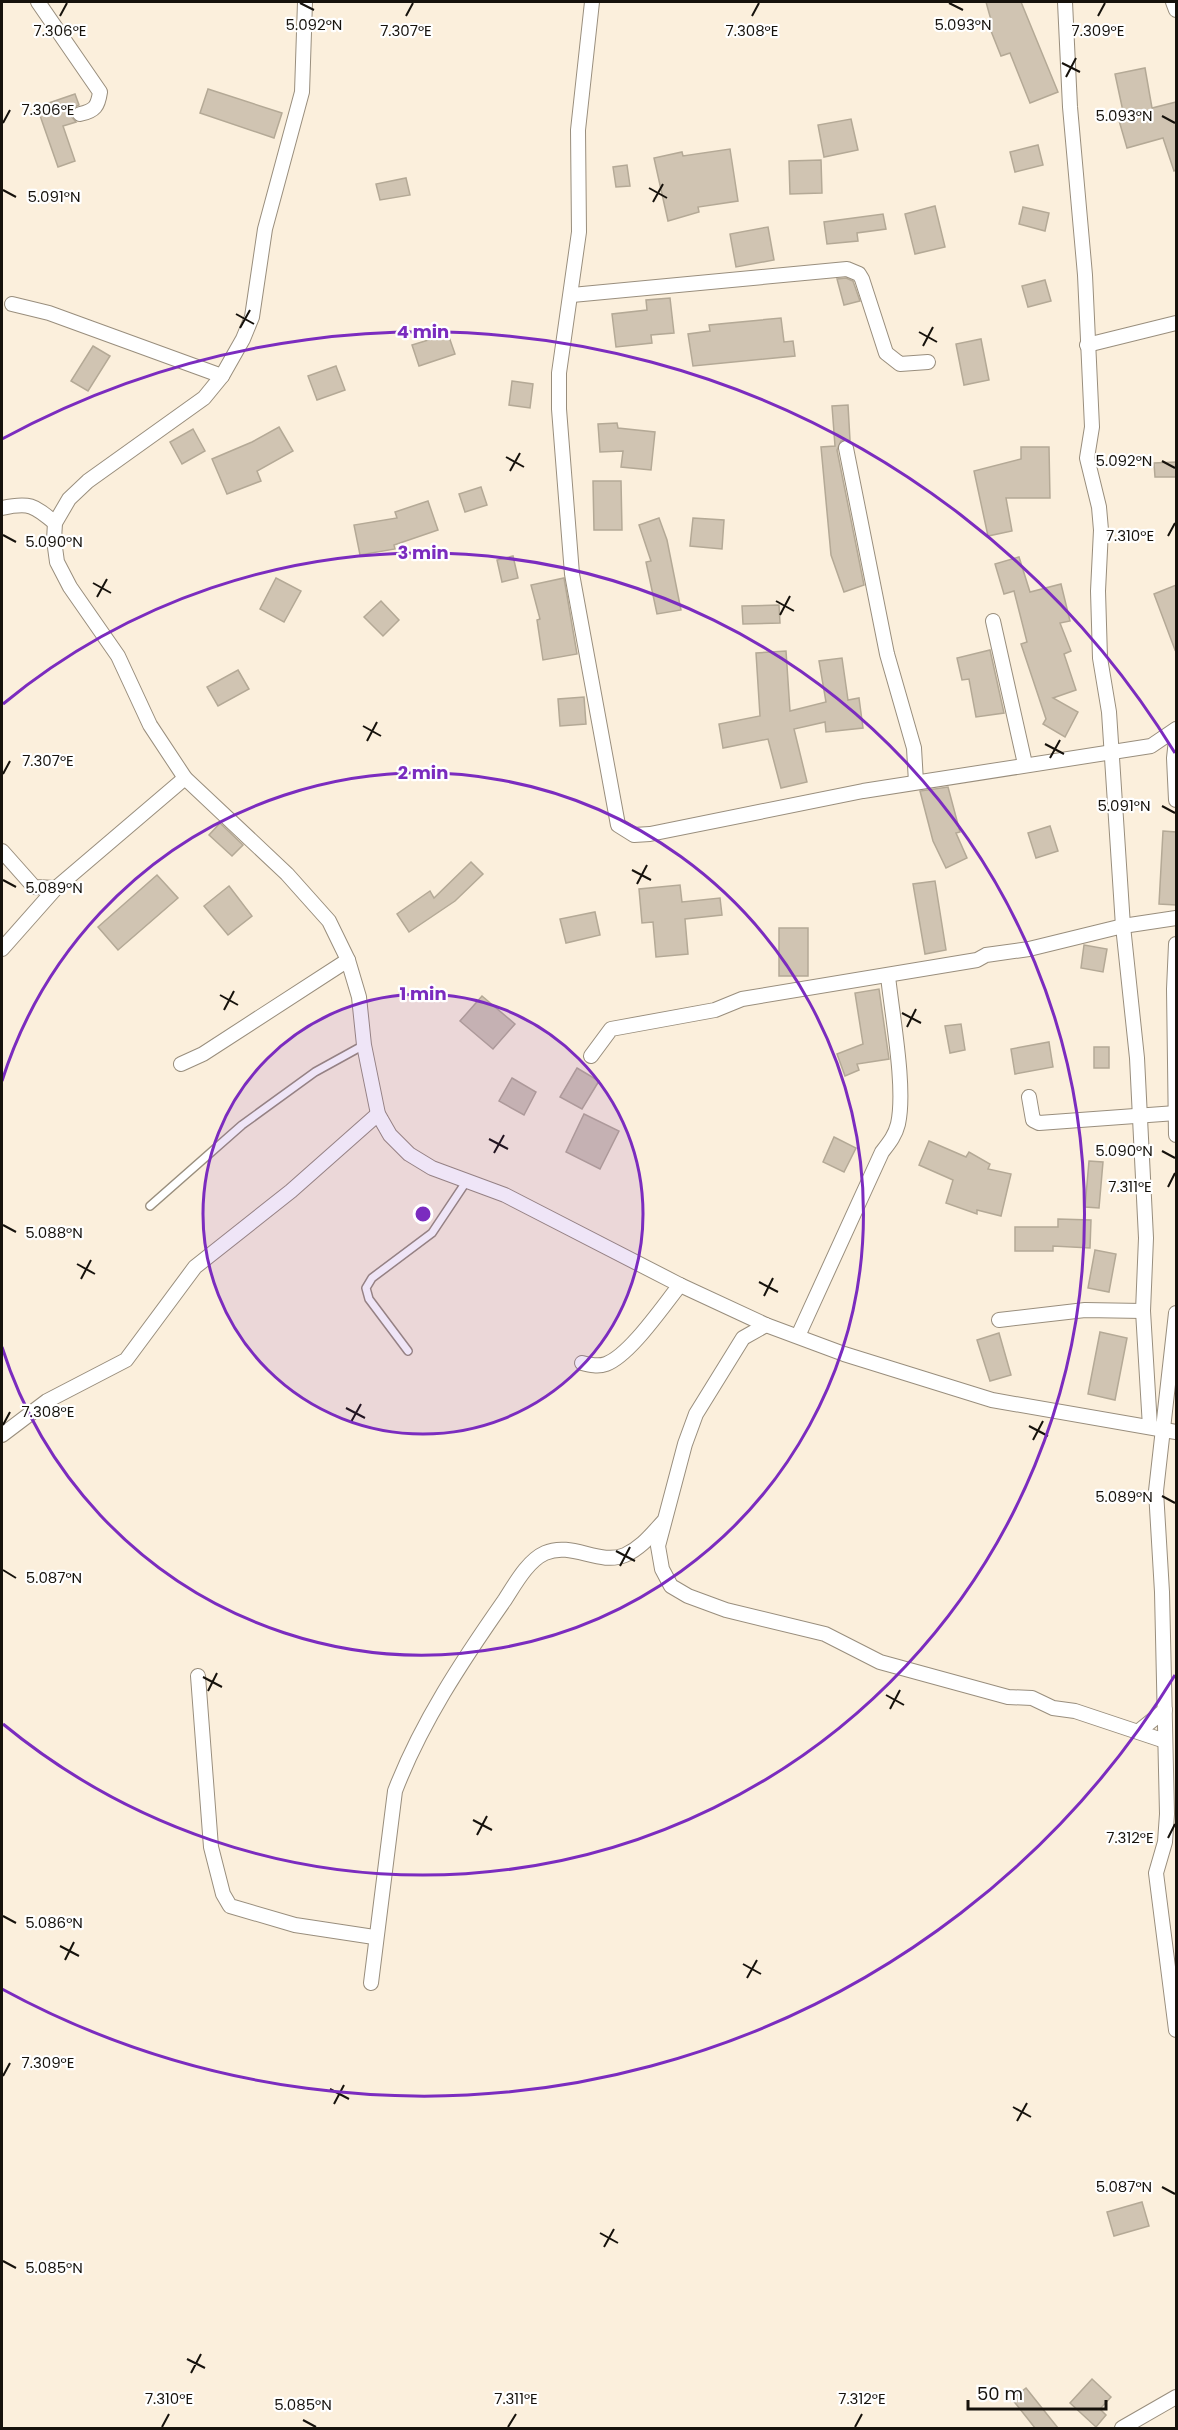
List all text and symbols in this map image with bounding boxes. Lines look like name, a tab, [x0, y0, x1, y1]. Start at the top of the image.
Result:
text: 5.092°N	[286, 14, 342, 35]
text: 5.093°N	[935, 14, 991, 35]
text: 7.306°E	[34, 20, 86, 41]
text: 7.307°E	[380, 20, 432, 41]
text: 7.308°E	[726, 20, 778, 41]
text: 7.309°E	[1072, 20, 1124, 41]
text: 7.306°E	[22, 99, 74, 120]
text: 5.093°N	[1096, 105, 1152, 126]
text: 5.091°N	[28, 186, 80, 207]
text: 4 min	[397, 319, 449, 344]
text: 5.092°N	[1096, 450, 1152, 471]
text: 7.310°E	[1106, 525, 1154, 546]
text: 5.090°N	[25, 531, 83, 552]
text: 3 min	[397, 540, 449, 565]
text: 7.307°E	[22, 750, 74, 771]
text: 2 min	[398, 760, 448, 785]
text: 5.091°N	[1098, 795, 1150, 816]
text: 5.089°N	[25, 877, 83, 898]
text: 1 min	[399, 981, 447, 1006]
text: 5.090°N	[1095, 1140, 1153, 1161]
text: 7.311°E	[1108, 1176, 1152, 1197]
centre of rings	[413, 1204, 433, 1224]
text: 5.088°N	[25, 1222, 83, 1243]
text: 7.308°E	[22, 1401, 74, 1422]
text: 5.089°N	[1095, 1486, 1153, 1507]
text: 5.087°N	[26, 1567, 82, 1588]
text: 7.312°E	[1106, 1827, 1154, 1848]
text: 5.086°N	[25, 1912, 83, 1933]
text: 7.309°E	[22, 2052, 74, 2073]
text: 5.087°N	[1096, 2176, 1152, 2197]
text: 5.085°N	[25, 2257, 83, 2278]
scale bar	[968, 2373, 1106, 2411]
text: 50 m	[977, 2381, 1023, 2406]
text: 7.310°E	[145, 2388, 193, 2409]
text: 7.311°E	[494, 2388, 538, 2409]
text: 7.312°E	[838, 2388, 886, 2409]
text: 5.085°N	[274, 2394, 332, 2415]

